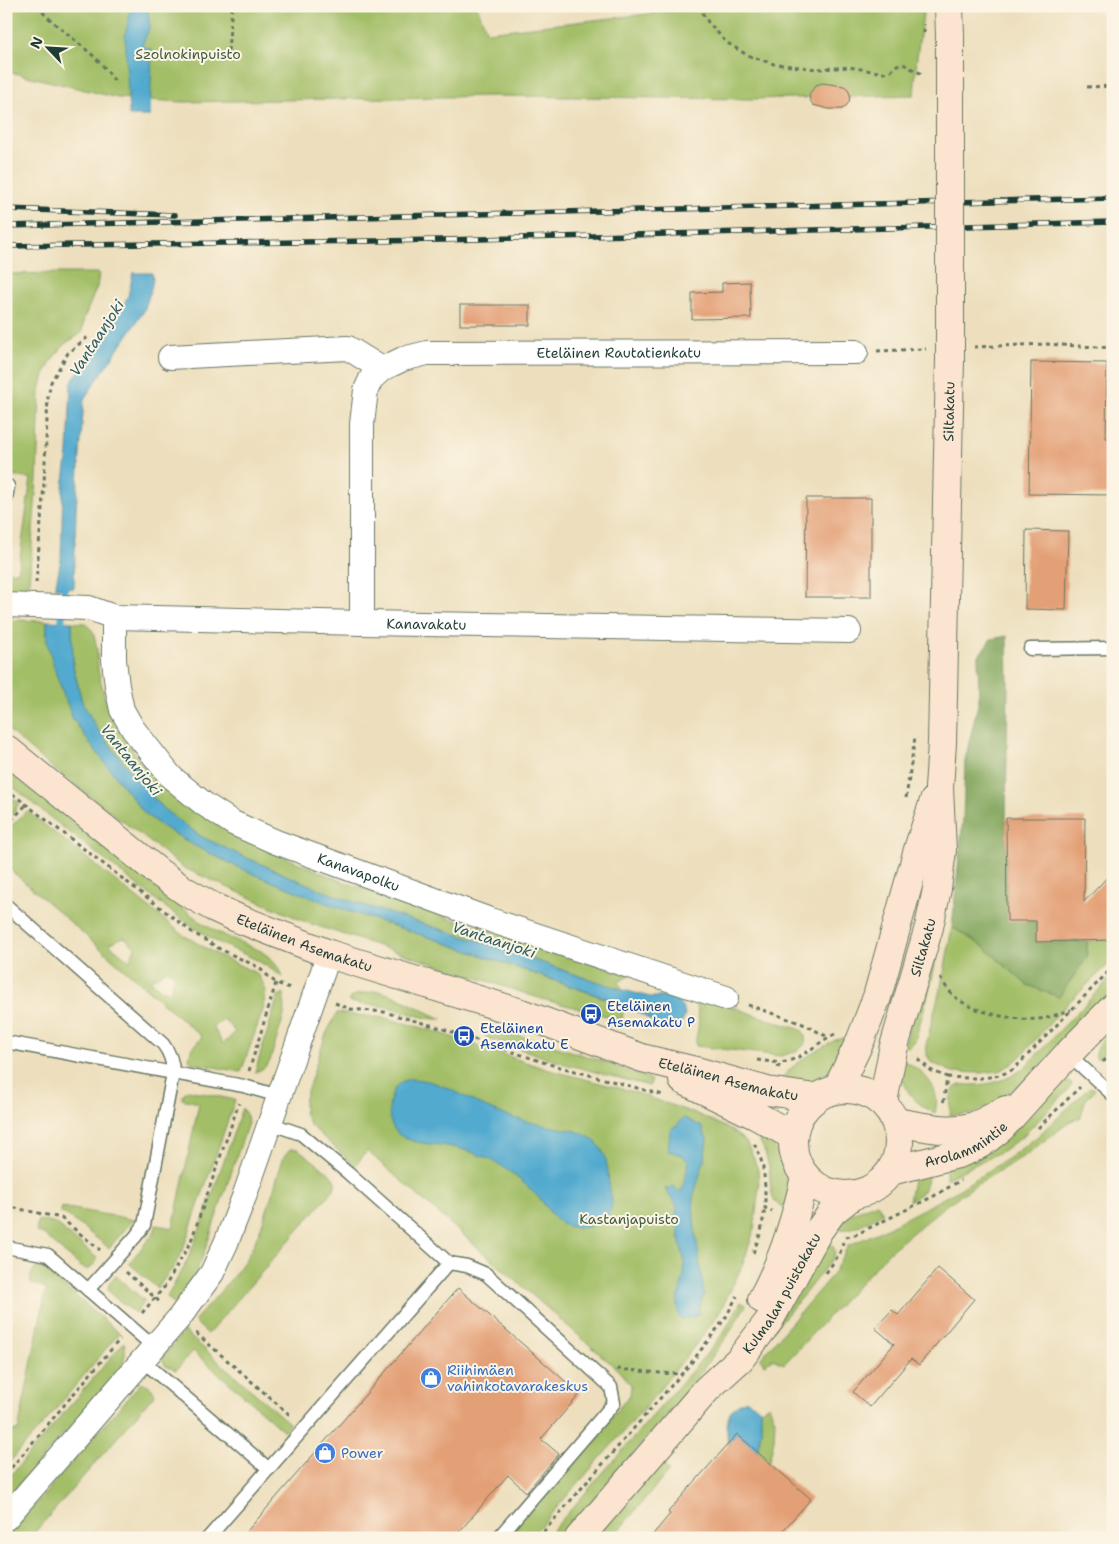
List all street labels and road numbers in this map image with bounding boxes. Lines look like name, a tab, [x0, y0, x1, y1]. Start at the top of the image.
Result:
street label: Eteläinen Rautatienkatu	[537, 343, 701, 362]
street label: Siltakatu	[939, 381, 959, 442]
street label: Kanavakatu	[386, 614, 466, 634]
street label: Kanavapolku	[315, 849, 402, 895]
street label: Eteläinen Asemakatu	[234, 910, 375, 976]
street label: Siltakatu	[906, 916, 940, 979]
street label: Eteläinen Asemakatu	[657, 1053, 800, 1104]
street label: Arolammintie	[922, 1118, 1012, 1171]
street label: Kulmalan puistokatu	[738, 1230, 825, 1357]

